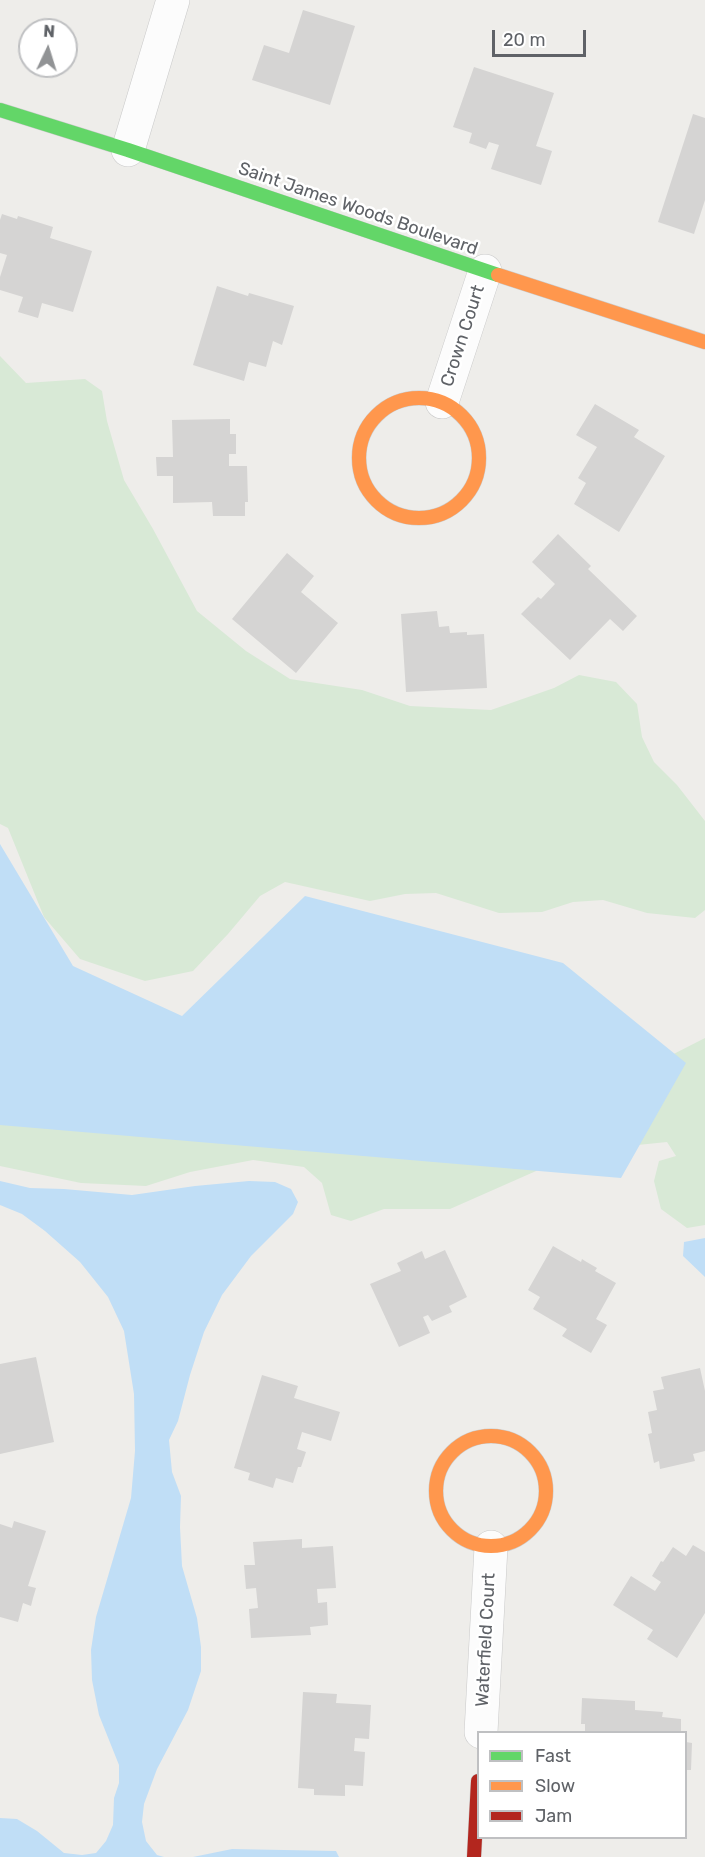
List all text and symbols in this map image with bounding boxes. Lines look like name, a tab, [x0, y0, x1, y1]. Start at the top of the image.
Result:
north arrow	[18, 18, 78, 78]
scale bar	[495, 18, 590, 56]
text: N	[43, 22, 56, 41]
text: 20 m	[503, 29, 545, 51]
street label: Saint James Woods Boulevard	[235, 158, 481, 260]
street label: Crown Court	[436, 282, 490, 390]
street label: Waterfield Court	[472, 1572, 500, 1708]
legend	[477, 1731, 687, 1839]
text: Fast	[535, 1745, 571, 1767]
text: Slow	[535, 1775, 575, 1797]
text: Jam	[535, 1805, 572, 1827]

